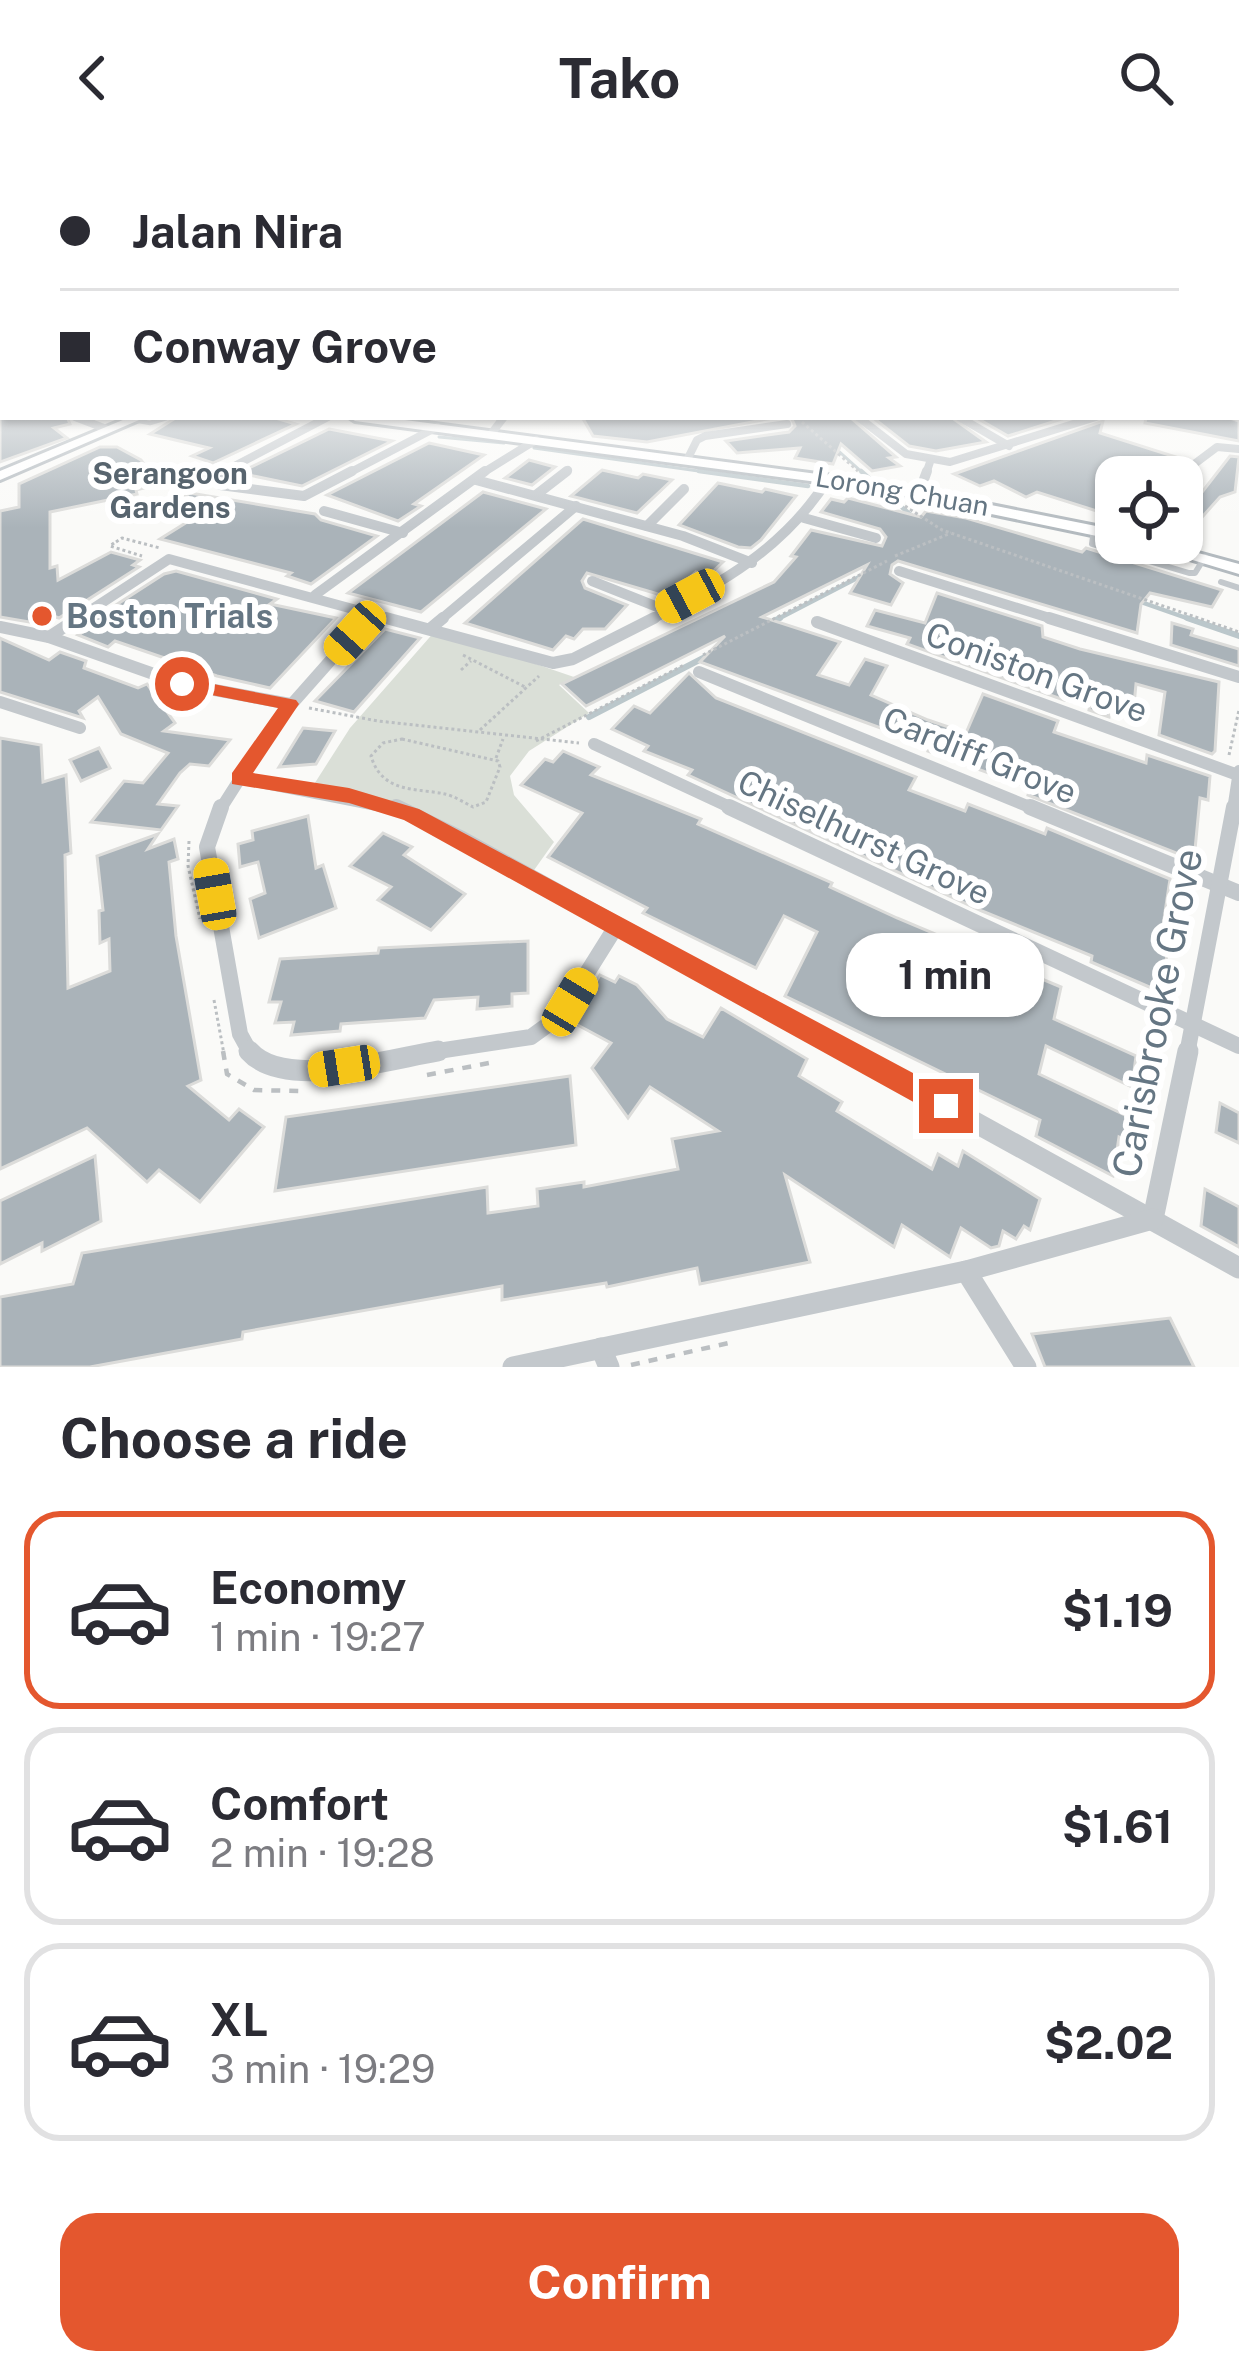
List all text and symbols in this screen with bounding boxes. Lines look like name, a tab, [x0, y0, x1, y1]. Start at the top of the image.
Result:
icon: back	[60, 45, 126, 111]
icon: search	[1113, 45, 1179, 111]
text: Tako	[559, 47, 680, 110]
text: Jalan Nira	[132, 205, 343, 258]
text: Conway Grove	[132, 320, 437, 373]
district label: Serangoon Gardens	[92, 455, 248, 525]
map controls	[1095, 456, 1203, 564]
button: locate	[1095, 456, 1203, 564]
street label: Lorong Chuan	[813, 460, 991, 522]
car	[650, 563, 730, 629]
car	[318, 594, 392, 672]
place label: Boston Trials	[66, 597, 273, 635]
marker: Boston Trials	[29, 603, 55, 629]
street label: Coniston Grove	[921, 614, 1153, 730]
route start	[155, 657, 209, 711]
street label: Cardiff Grove	[878, 699, 1082, 811]
street label: Chiselhurst Grove	[732, 762, 996, 912]
street label: Carisbrooke Grove	[1103, 845, 1211, 1181]
car	[191, 855, 239, 933]
callout: 1 min	[847, 932, 1045, 1016]
text: 1 min	[898, 952, 992, 998]
car	[536, 962, 604, 1042]
car	[306, 1043, 382, 1089]
route end	[919, 1079, 973, 1133]
text: Choose a ride	[60, 1407, 408, 1470]
icon: car	[66, 1556, 174, 1664]
text: Economy	[210, 1561, 406, 1614]
text: $1.19	[1062, 1584, 1173, 1637]
text: 1 min · 19:27	[210, 1614, 426, 1660]
icon: car	[66, 1772, 174, 1880]
text: Comfort	[210, 1777, 389, 1830]
text: $1.61	[1062, 1800, 1173, 1853]
text: 2 min · 19:28	[210, 1830, 435, 1876]
icon: car	[66, 1988, 174, 2096]
text: XL	[210, 1993, 268, 2046]
text: $2.02	[1044, 2016, 1173, 2069]
text: 3 min · 19:29	[210, 2046, 435, 2092]
button: Confirm	[60, 2213, 1179, 2351]

